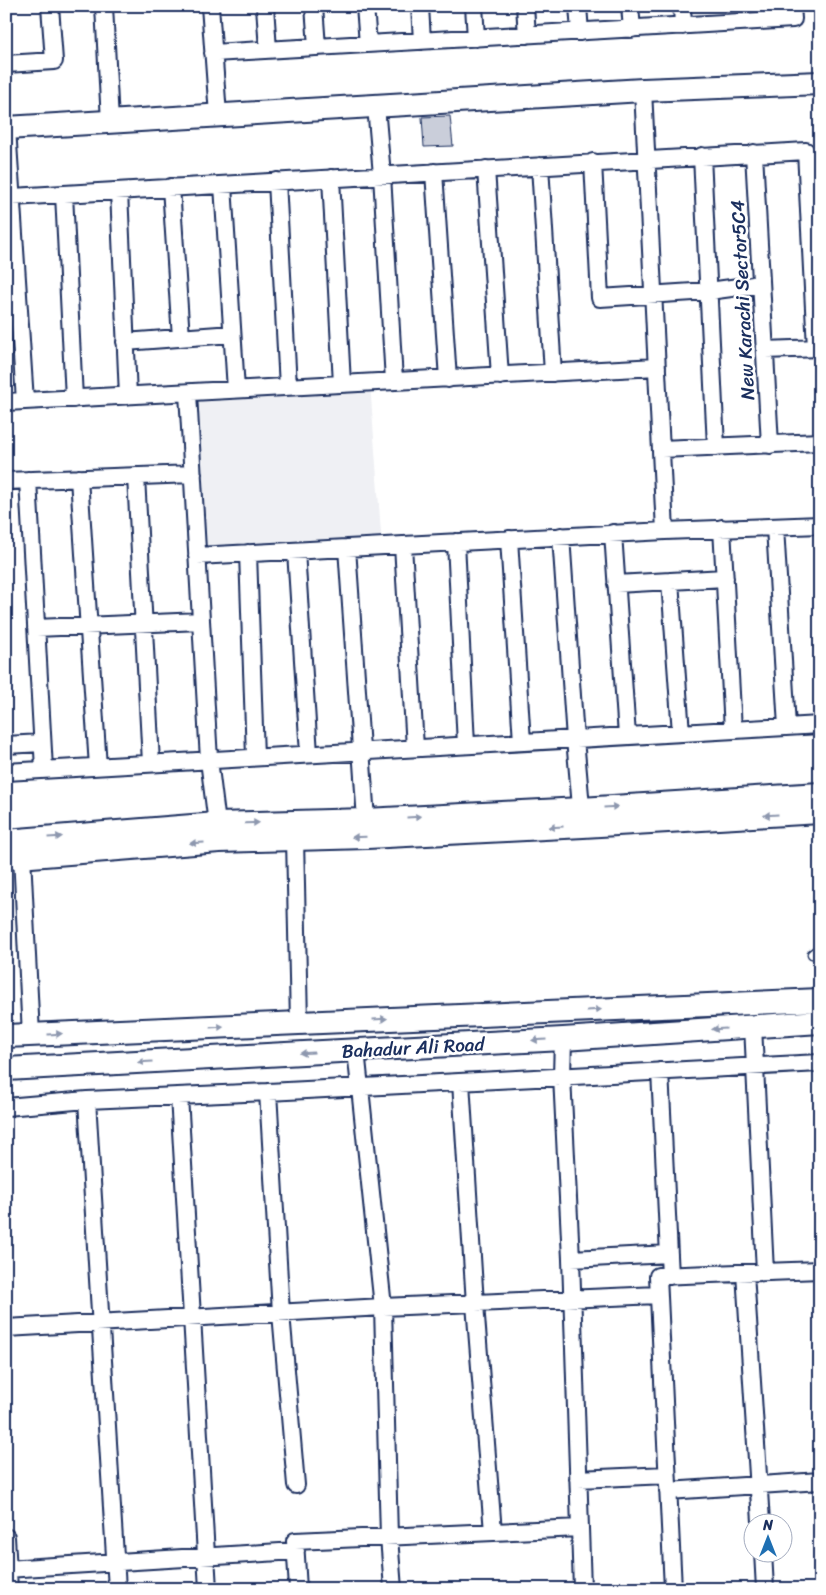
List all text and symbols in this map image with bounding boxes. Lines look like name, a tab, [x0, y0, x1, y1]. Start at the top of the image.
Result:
street label: New Karachi Sector5C4	[721, 199, 764, 401]
one-way arrow	[604, 803, 620, 811]
one-way arrow	[763, 811, 779, 819]
one-way arrow	[406, 813, 422, 821]
one-way arrow	[244, 819, 260, 827]
one-way arrow	[548, 824, 564, 832]
one-way arrow	[47, 832, 63, 840]
one-way arrow	[351, 833, 367, 841]
one-way arrow	[189, 839, 205, 847]
one-way arrow	[587, 1005, 603, 1013]
one-way arrow	[372, 1015, 388, 1023]
one-way arrow	[210, 1022, 226, 1030]
one-way arrow	[710, 1025, 726, 1033]
street label: Bahadur Ali Road	[341, 1027, 486, 1068]
one-way arrow	[47, 1030, 63, 1038]
one-way arrow	[531, 1037, 547, 1045]
one-way arrow	[299, 1050, 315, 1058]
one-way arrow	[136, 1058, 152, 1066]
north arrow	[744, 1512, 794, 1562]
text: N	[762, 1513, 773, 1538]

